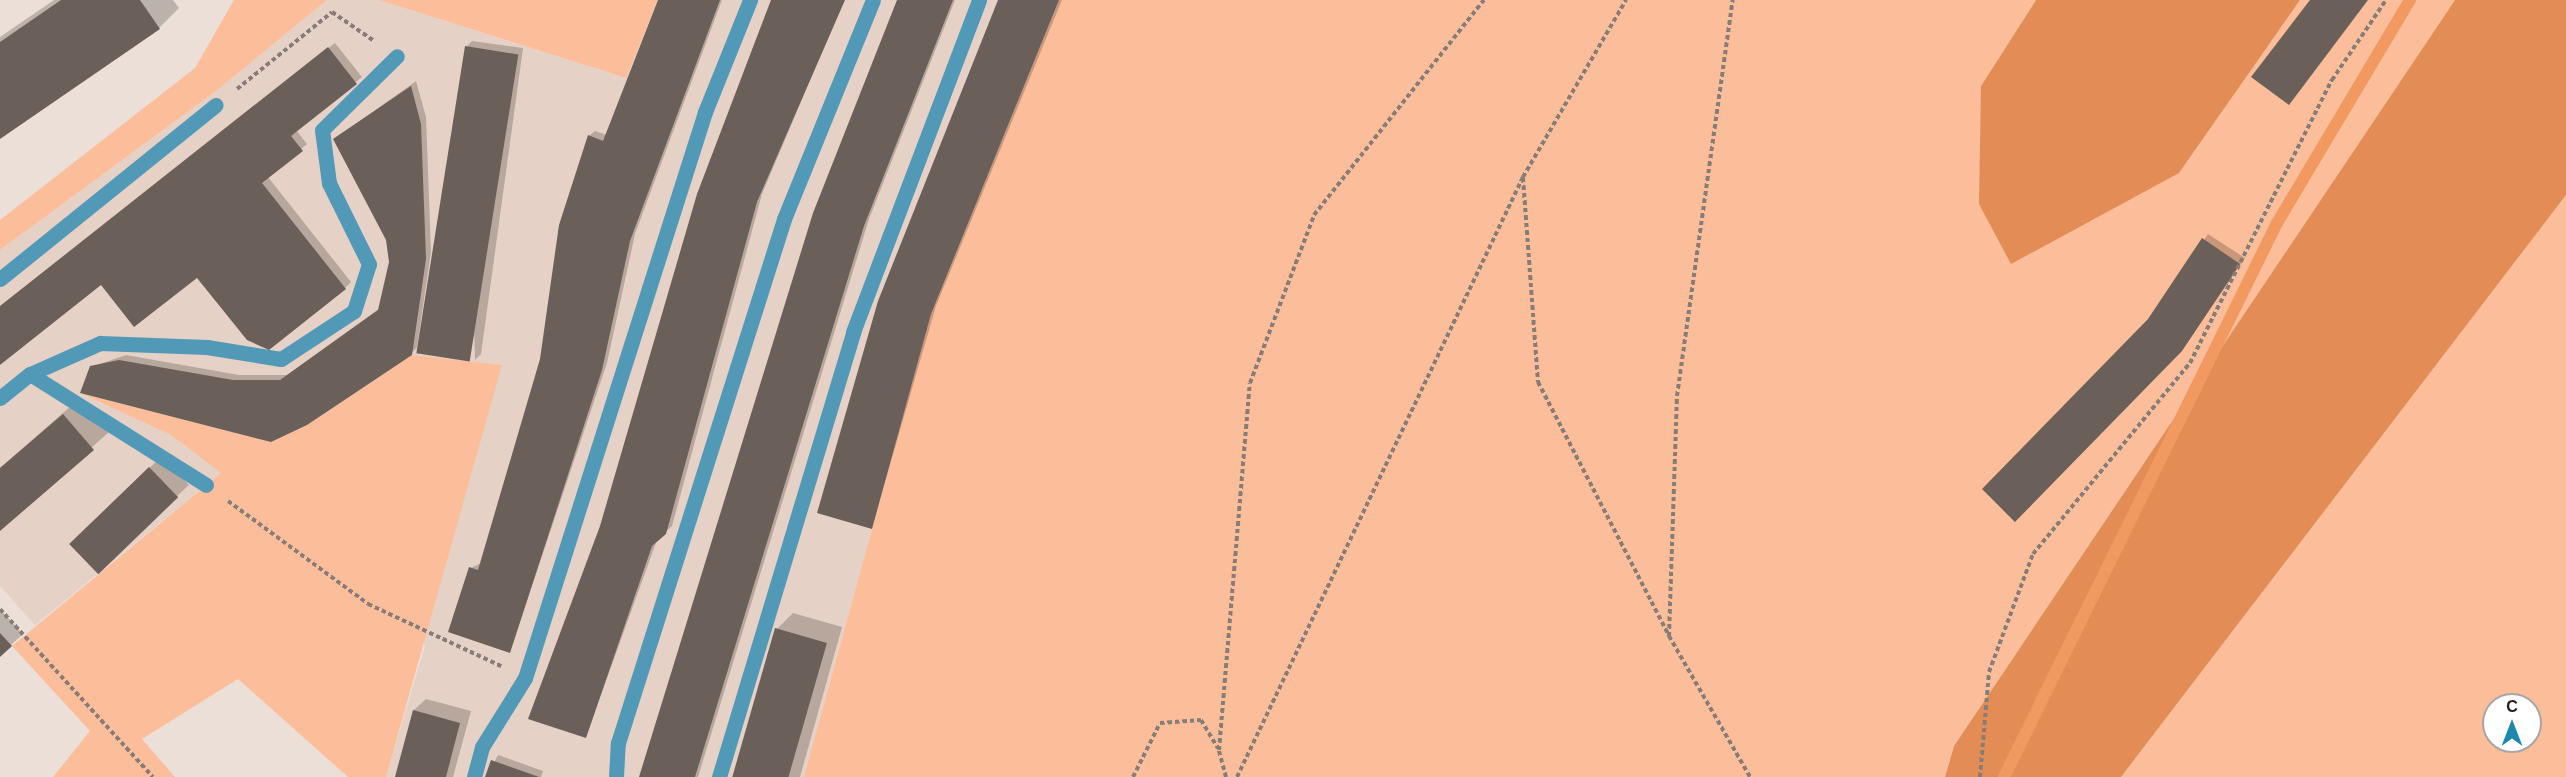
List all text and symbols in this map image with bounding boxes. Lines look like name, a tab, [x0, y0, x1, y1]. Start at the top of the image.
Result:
north arrow	[2482, 693, 2542, 753]
text: С	[2506, 698, 2518, 715]

